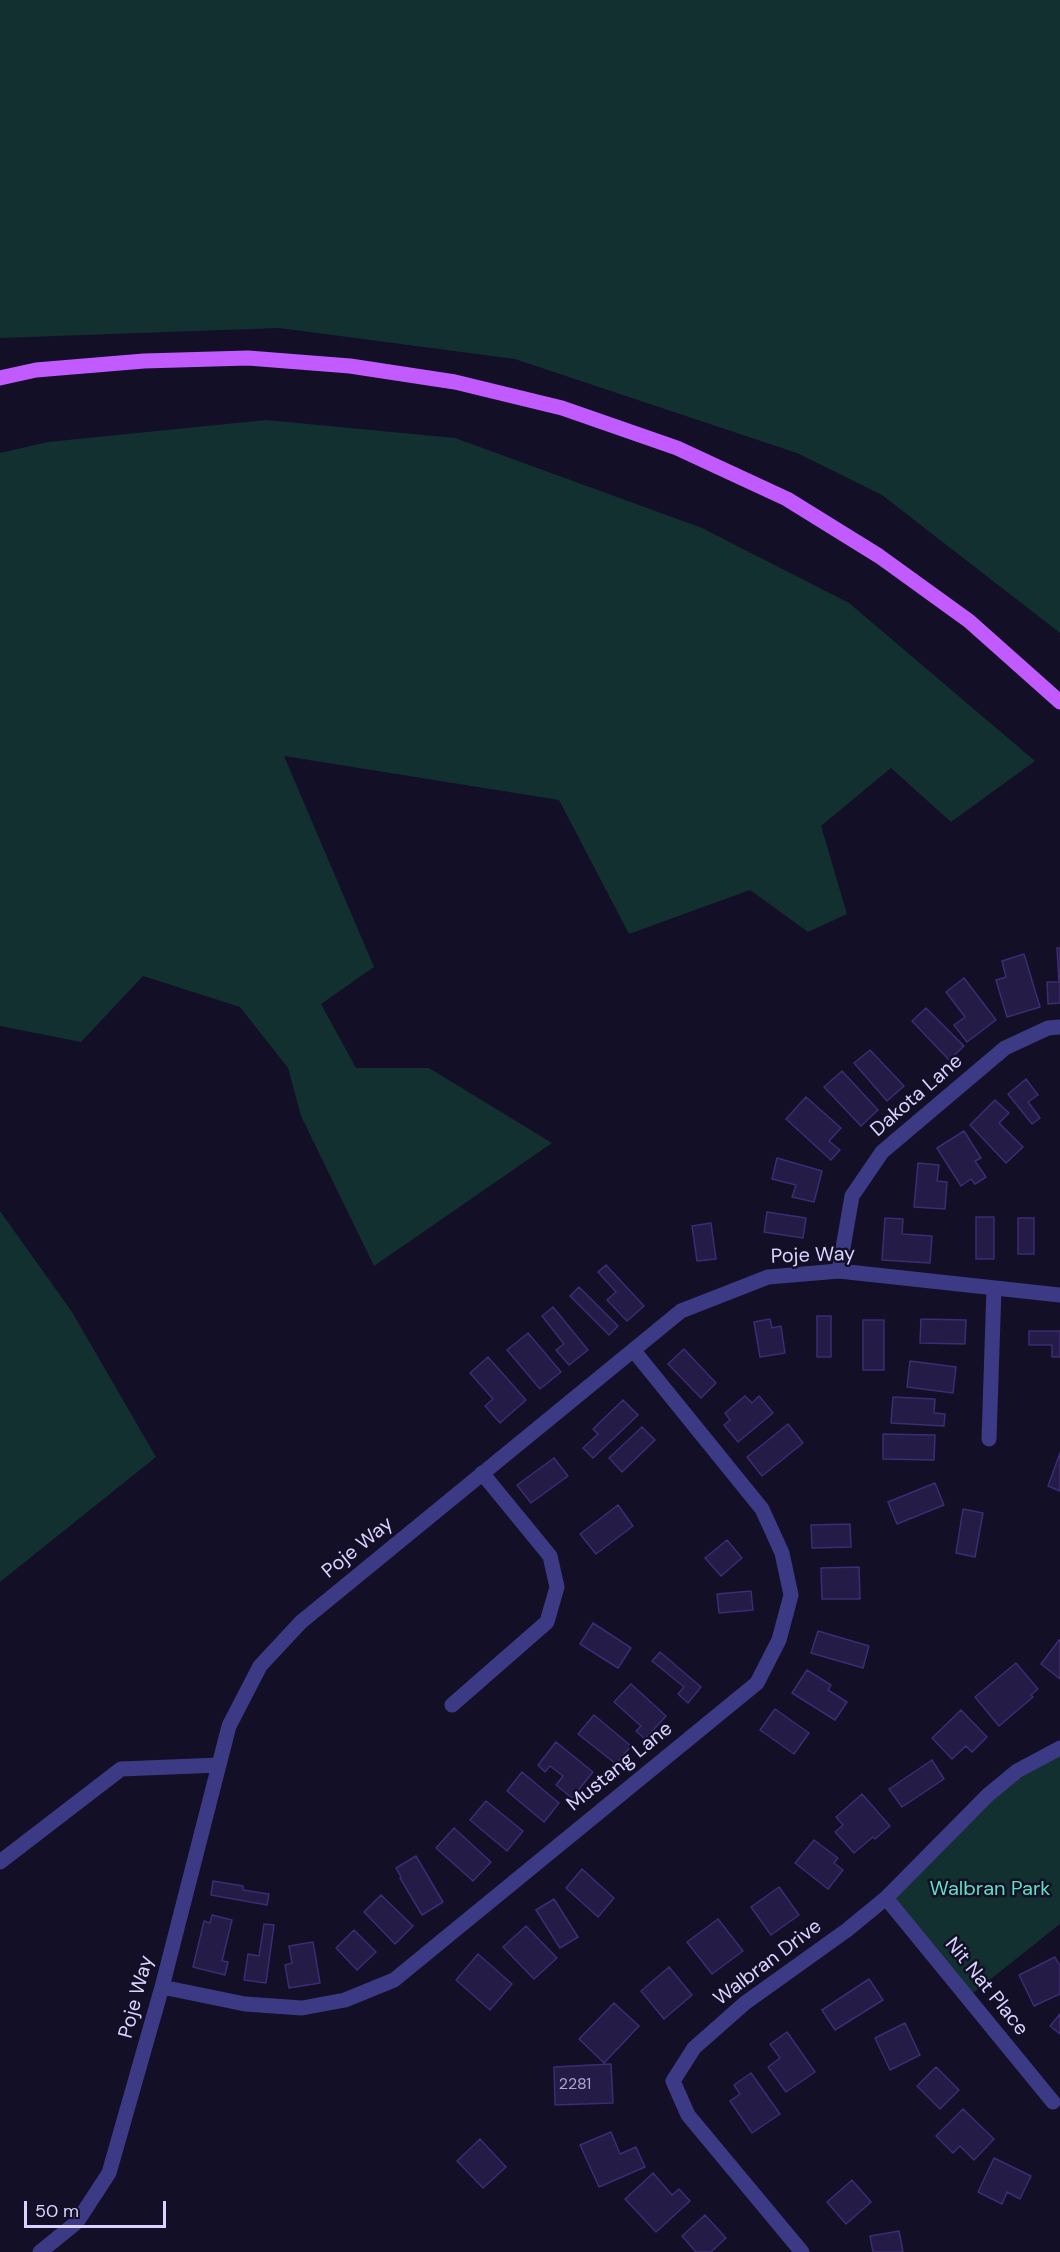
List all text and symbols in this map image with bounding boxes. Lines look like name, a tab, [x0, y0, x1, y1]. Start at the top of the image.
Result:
street label: Dakota Lane	[866, 1050, 968, 1142]
street label: Poje Way	[770, 1243, 856, 1269]
street label: Poje Way	[318, 1512, 398, 1584]
street label: Mustang Lane	[562, 1717, 678, 1817]
park label: Walbran Park	[930, 1878, 1050, 1902]
street label: Walbran Drive	[709, 1915, 827, 2011]
street label: Nit Nat Place	[939, 1933, 1033, 2041]
street label: Poje Way	[114, 1953, 160, 2041]
house number: 2281	[559, 2075, 591, 2095]
scale bar	[27, 2189, 170, 2227]
text: 50 m	[35, 2199, 79, 2223]

